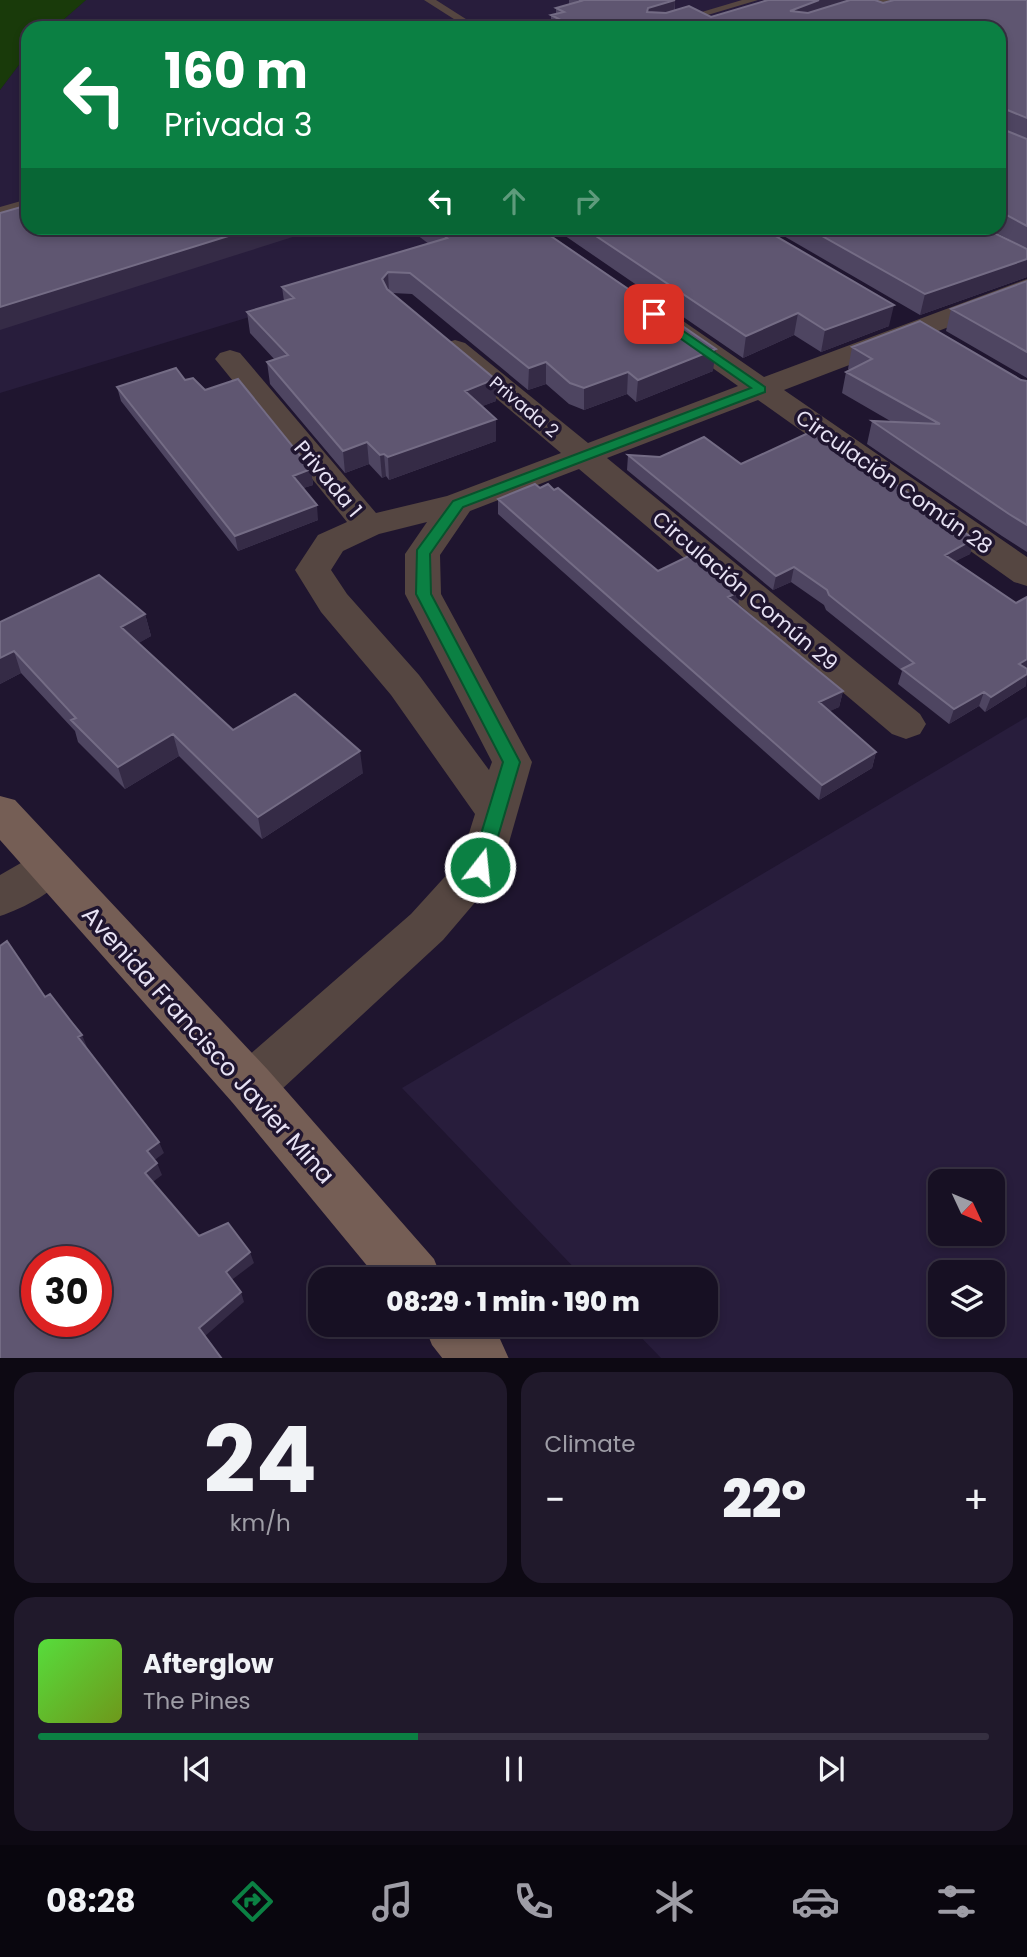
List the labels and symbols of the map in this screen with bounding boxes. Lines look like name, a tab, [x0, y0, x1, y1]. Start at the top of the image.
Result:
pin	[624, 284, 684, 344]
street label: Privada 2	[484, 370, 564, 443]
street label: Circulación Común 28	[790, 403, 999, 561]
street label: Privada 1	[288, 434, 369, 523]
street label: Circulación Común 29	[646, 504, 844, 677]
position arrow	[443, 830, 517, 904]
street label: Avenida Francisco Javier Mina	[75, 899, 342, 1191]
north arrow	[928, 1169, 1004, 1246]
speed limit sign: 30	[21, 1246, 112, 1337]

